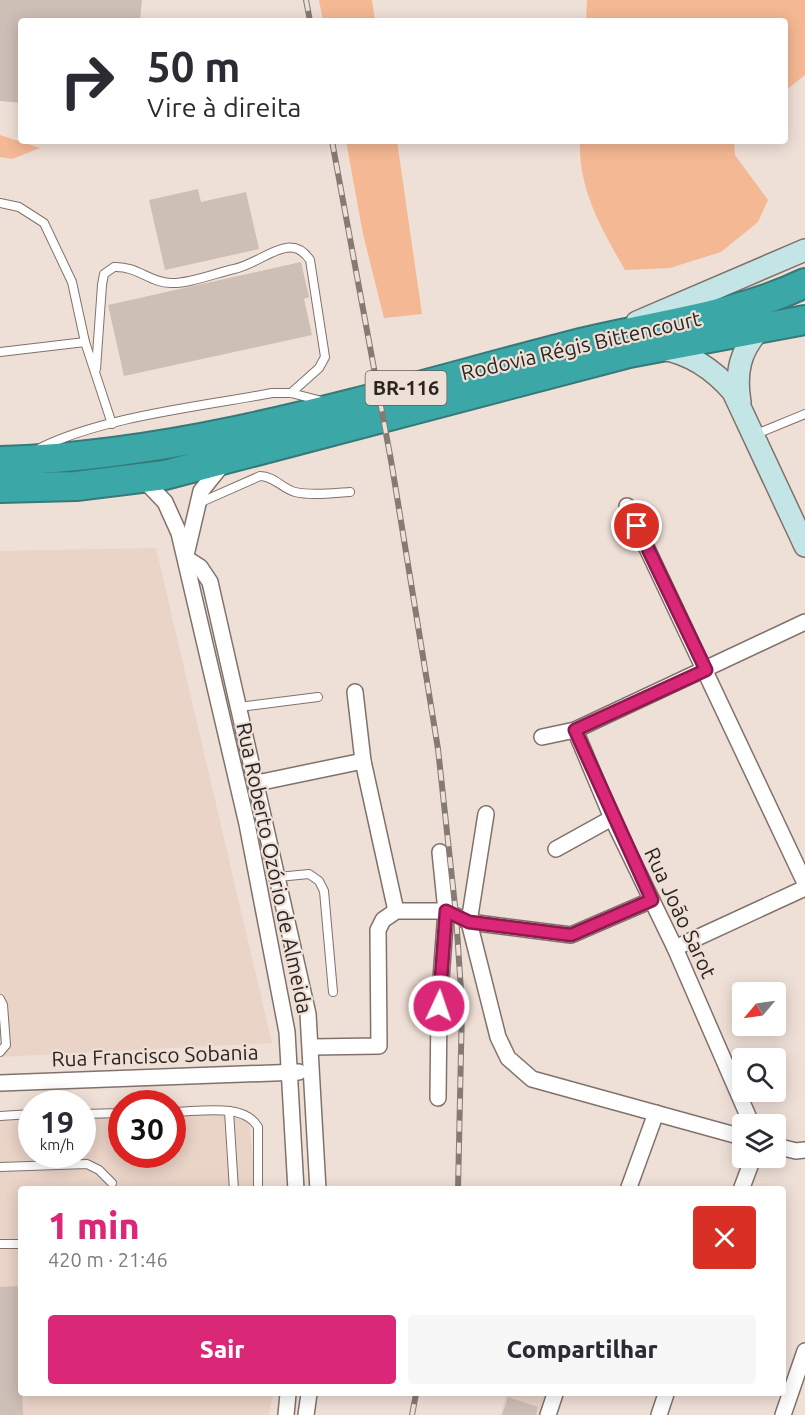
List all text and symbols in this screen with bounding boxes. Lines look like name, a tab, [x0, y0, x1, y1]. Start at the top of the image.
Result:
icon: right	[48, 42, 126, 120]
text: 50 m	[147, 43, 241, 90]
text: Vire à direita	[147, 92, 301, 122]
street label: Rodovia Régis Bittencourt	[459, 306, 703, 384]
road number: BR-116	[366, 371, 446, 405]
pin	[611, 500, 662, 551]
icon: arrive	[620, 509, 653, 542]
street label: Rua Roberto Ozório de Almeida	[232, 720, 318, 1016]
street label: Rua João Sarot	[640, 843, 722, 982]
position arrow	[407, 974, 471, 1038]
north arrow	[732, 982, 786, 1036]
map controls	[732, 982, 786, 1168]
street label: Rua Francisco Sobania	[51, 1039, 259, 1071]
button: search	[732, 1048, 786, 1102]
speed limit sign: 30	[108, 1090, 186, 1168]
text: 19	[40, 1105, 74, 1139]
button: layers	[732, 1114, 786, 1168]
text: km/h	[40, 1136, 74, 1153]
text: 1 min	[48, 1205, 140, 1246]
button: close	[693, 1206, 756, 1269]
text: 420 m · 21:46	[48, 1248, 168, 1271]
button: Sair	[48, 1315, 396, 1384]
button: Compartilhar	[408, 1315, 756, 1384]

